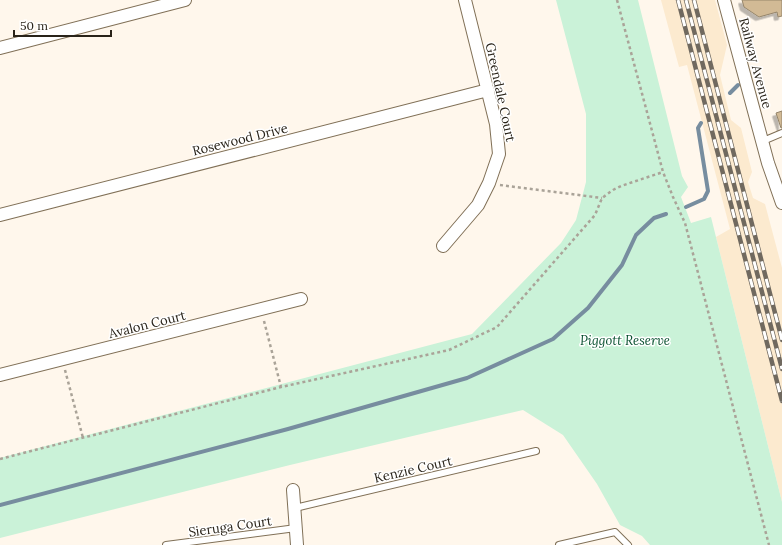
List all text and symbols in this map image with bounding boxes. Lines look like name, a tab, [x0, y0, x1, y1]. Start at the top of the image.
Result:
scale bar	[14, 12, 111, 38]
street label: Railway Avenue	[735, 16, 776, 110]
text: 50 m	[20, 18, 48, 33]
street label: Greendale Court	[482, 41, 519, 143]
street label: Rosewood Drive	[191, 119, 290, 160]
street label: Avalon Court	[106, 307, 187, 342]
park label: Piggott Reserve	[580, 332, 670, 349]
street label: Kenzie Court	[372, 452, 454, 487]
street label: Sieruga Court	[187, 512, 273, 541]

